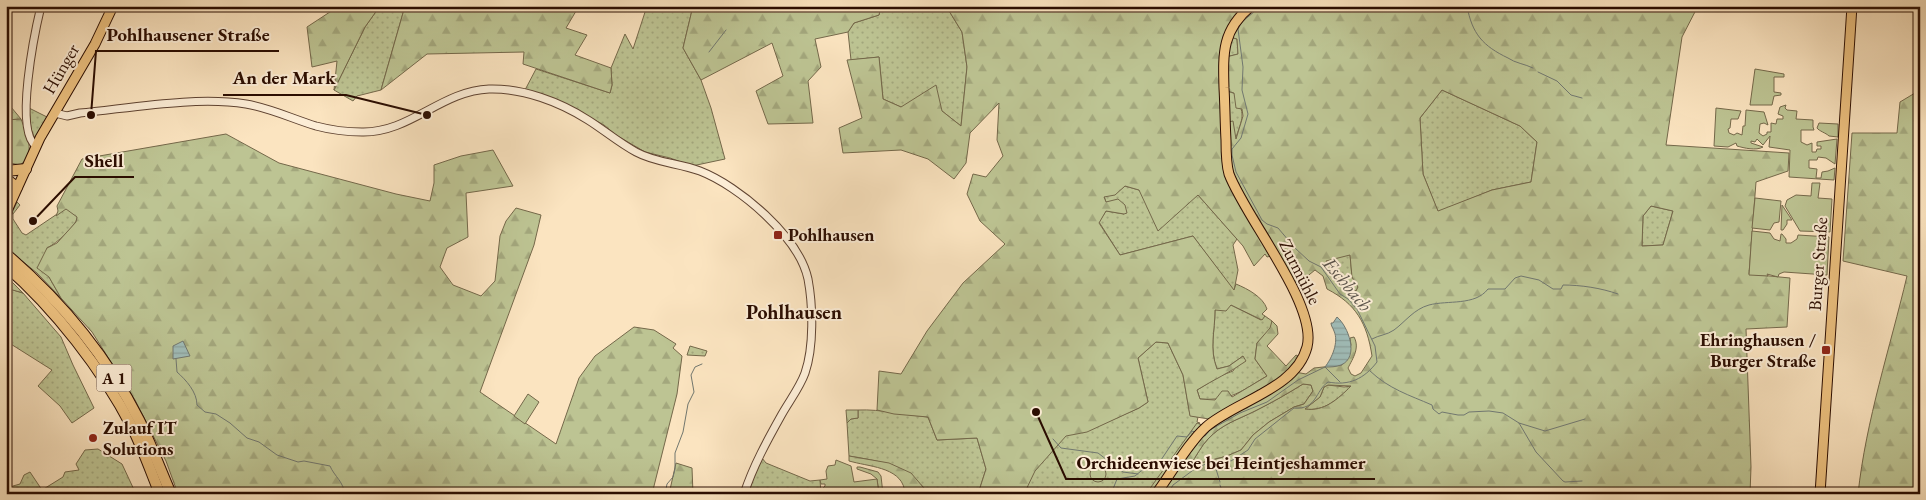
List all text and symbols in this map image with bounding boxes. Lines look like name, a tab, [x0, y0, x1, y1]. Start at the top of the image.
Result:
callout: Pohlhausener Straße	[96, 17, 279, 51]
text: Pohlhausener Straße	[106, 22, 270, 47]
street label: Hünger	[37, 39, 84, 98]
callout: An der Mark	[223, 61, 346, 95]
text: An der Mark	[231, 65, 336, 90]
callout: Shell	[75, 143, 134, 177]
text: Shell	[85, 148, 124, 173]
street label: Burger Straße	[1803, 216, 1832, 312]
place label: Pohlhausen	[788, 223, 874, 246]
marker: Pohlhausen	[772, 229, 784, 241]
street label: Zurmühle	[1274, 235, 1327, 308]
water label: Eschbach	[1317, 251, 1378, 317]
district label: Pohlhausen	[746, 299, 842, 325]
place label: Ehringhausen / Burger Straße	[1700, 328, 1817, 372]
marker: Ehringhausen / Burger Straße	[1820, 344, 1832, 356]
road number: A 1	[96, 364, 132, 392]
place label: Zulauf IT Solutions	[103, 416, 177, 460]
marker: Zulauf IT Solutions	[87, 432, 99, 444]
callout: Orchideenwiese bei Heintjeshammer	[1066, 445, 1375, 479]
text: Orchideenwiese bei Heintjeshammer	[1076, 450, 1366, 475]

